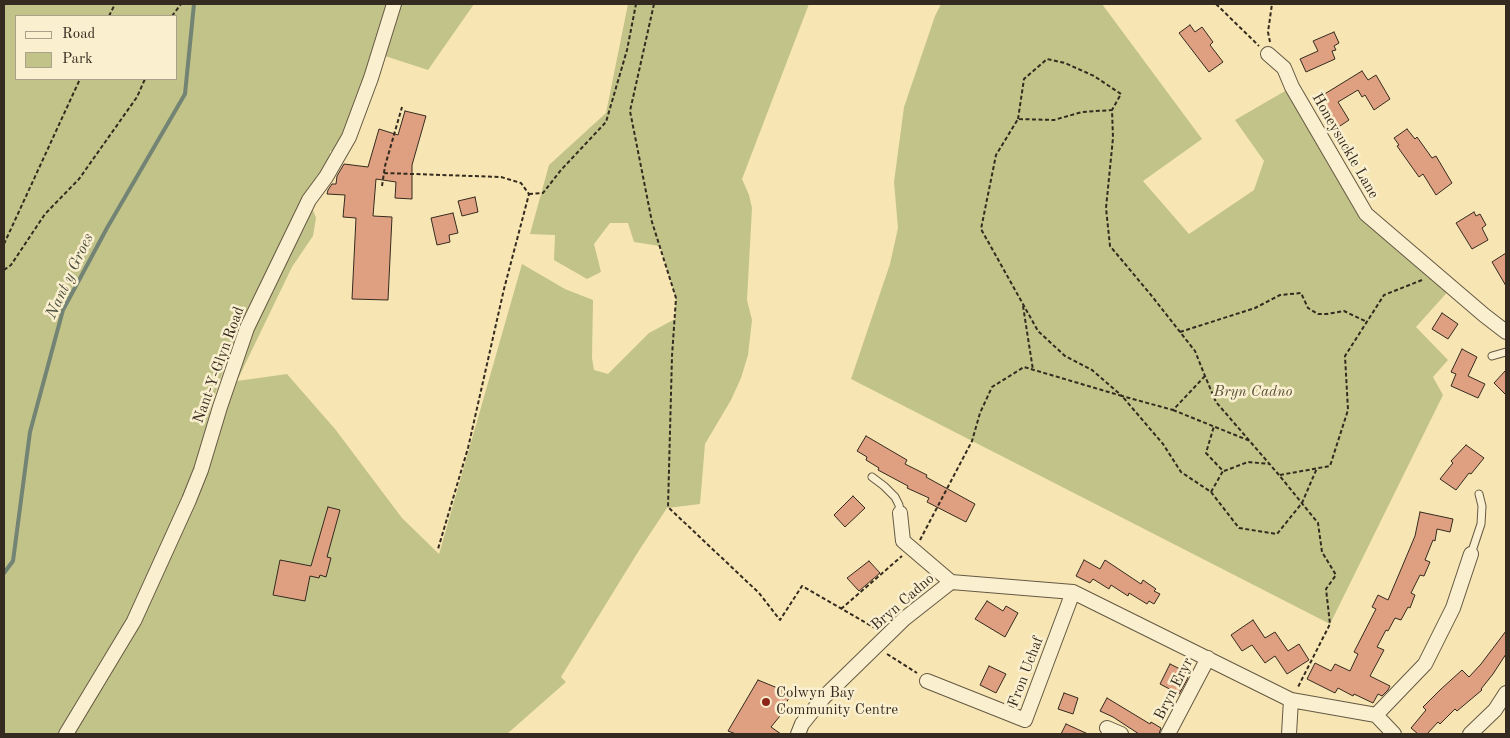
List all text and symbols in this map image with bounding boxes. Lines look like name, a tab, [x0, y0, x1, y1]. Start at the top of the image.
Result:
legend	[15, 15, 178, 80]
text: Road	[62, 27, 95, 42]
text: Park	[62, 52, 93, 67]
street label: Honeysuckle Lane	[1308, 90, 1382, 202]
water label: Nant y Groes	[42, 230, 98, 322]
street label: Nant-Y-Glyn Road	[190, 304, 248, 426]
park label: Bryn Cadno	[1214, 383, 1292, 401]
street label: Bryn Cadno	[868, 570, 938, 634]
street label: Fron Uchaf	[1004, 634, 1048, 710]
street label: Bryn Eryr	[1151, 655, 1197, 723]
place label: Colwyn Bay Community Centre	[776, 684, 898, 719]
marker: Colwyn Bay Community Centre	[760, 696, 772, 708]

